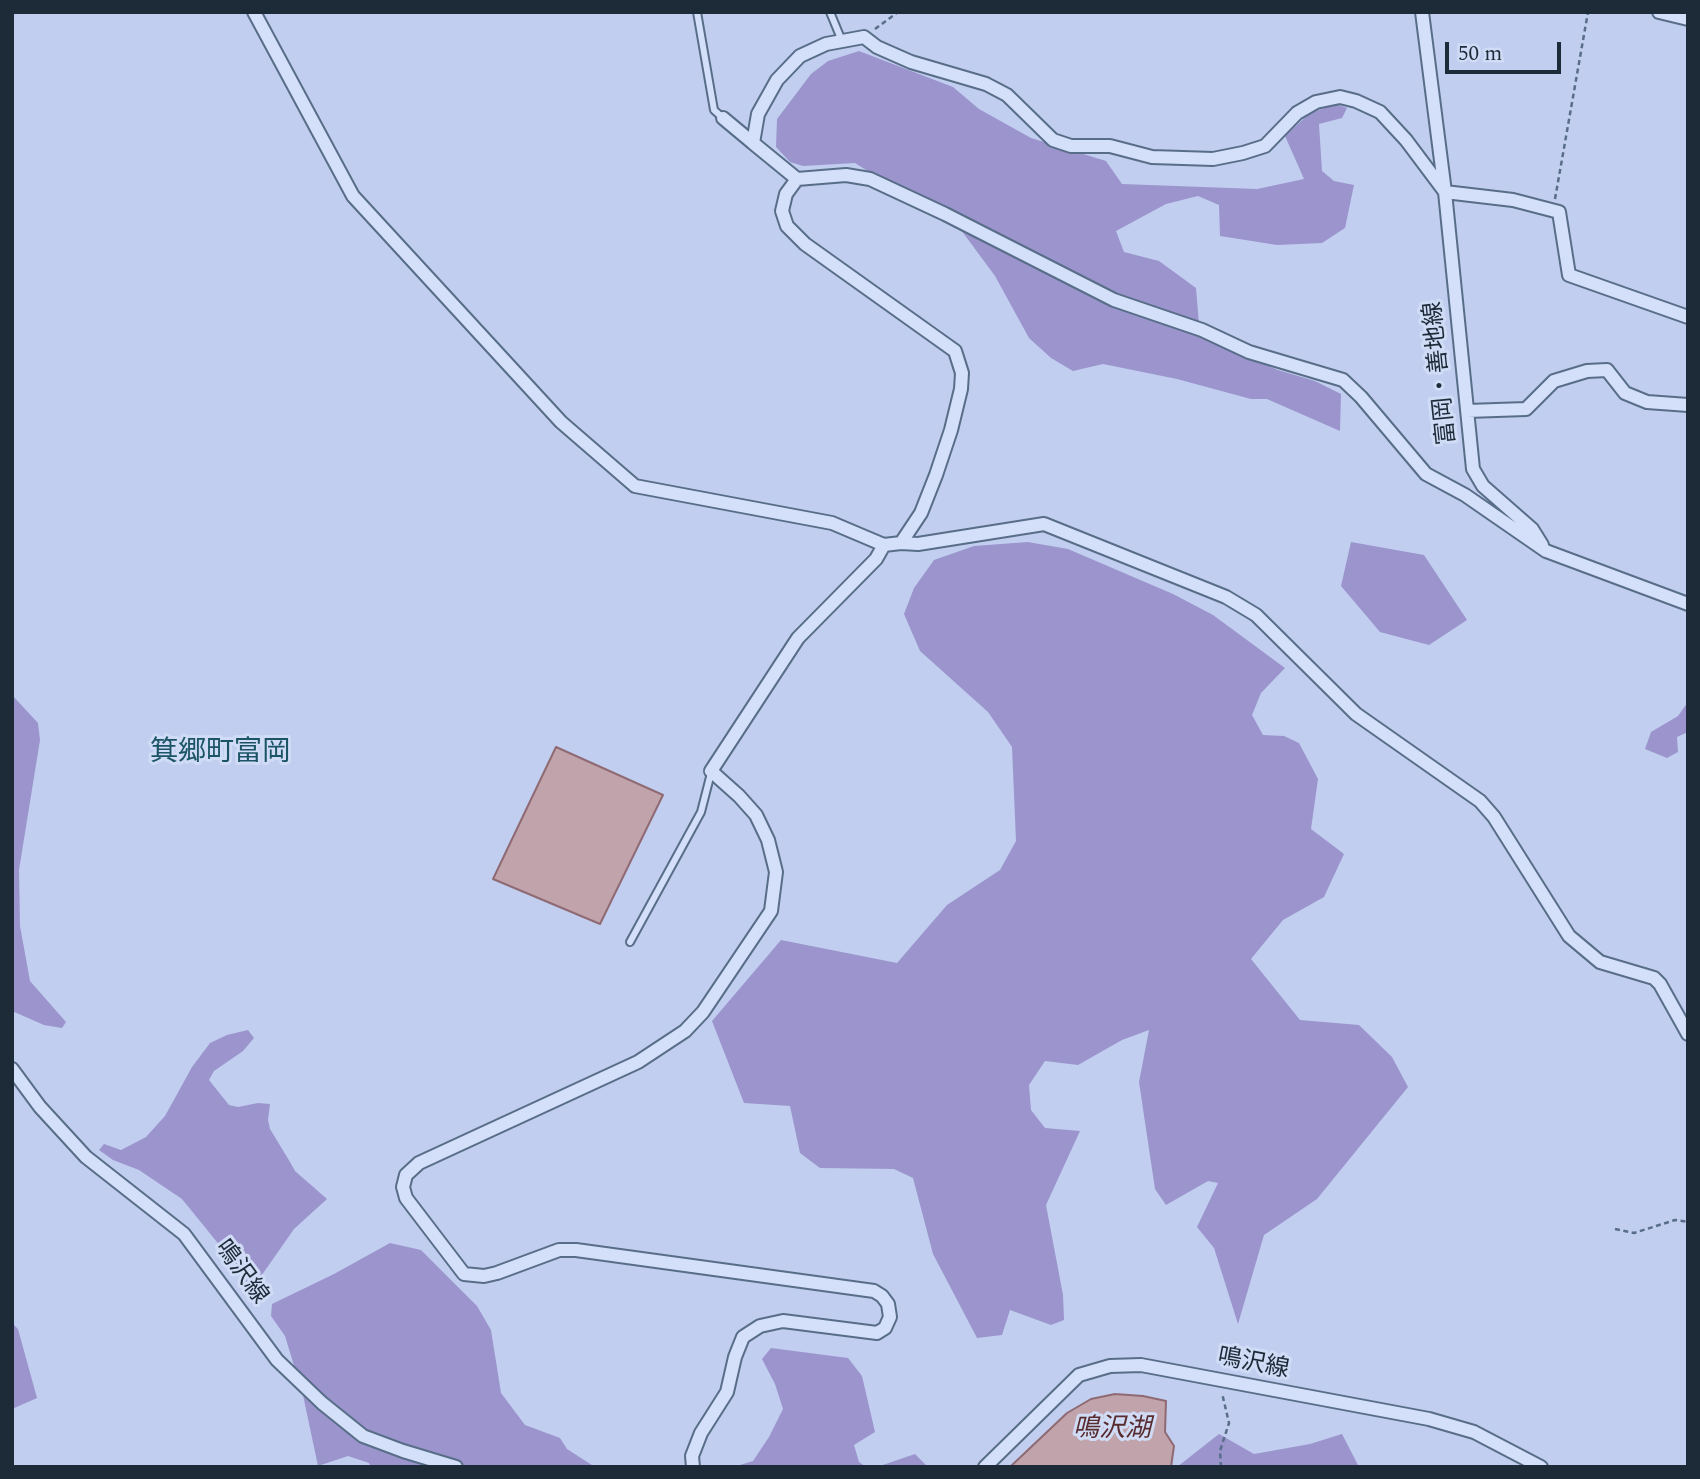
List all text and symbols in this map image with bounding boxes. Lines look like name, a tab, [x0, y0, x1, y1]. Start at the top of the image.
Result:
scale bar	[1448, 28, 1564, 72]
text: 50 m	[1458, 38, 1502, 70]
street label: 富岡・善地線	[1420, 300, 1464, 446]
district label: 箕郷町富岡	[150, 738, 290, 772]
street label: 鳴沢線	[207, 1235, 273, 1311]
street label: 鳴沢線	[1215, 1344, 1291, 1386]
water label: 鳴沢湖	[1073, 1415, 1151, 1447]

